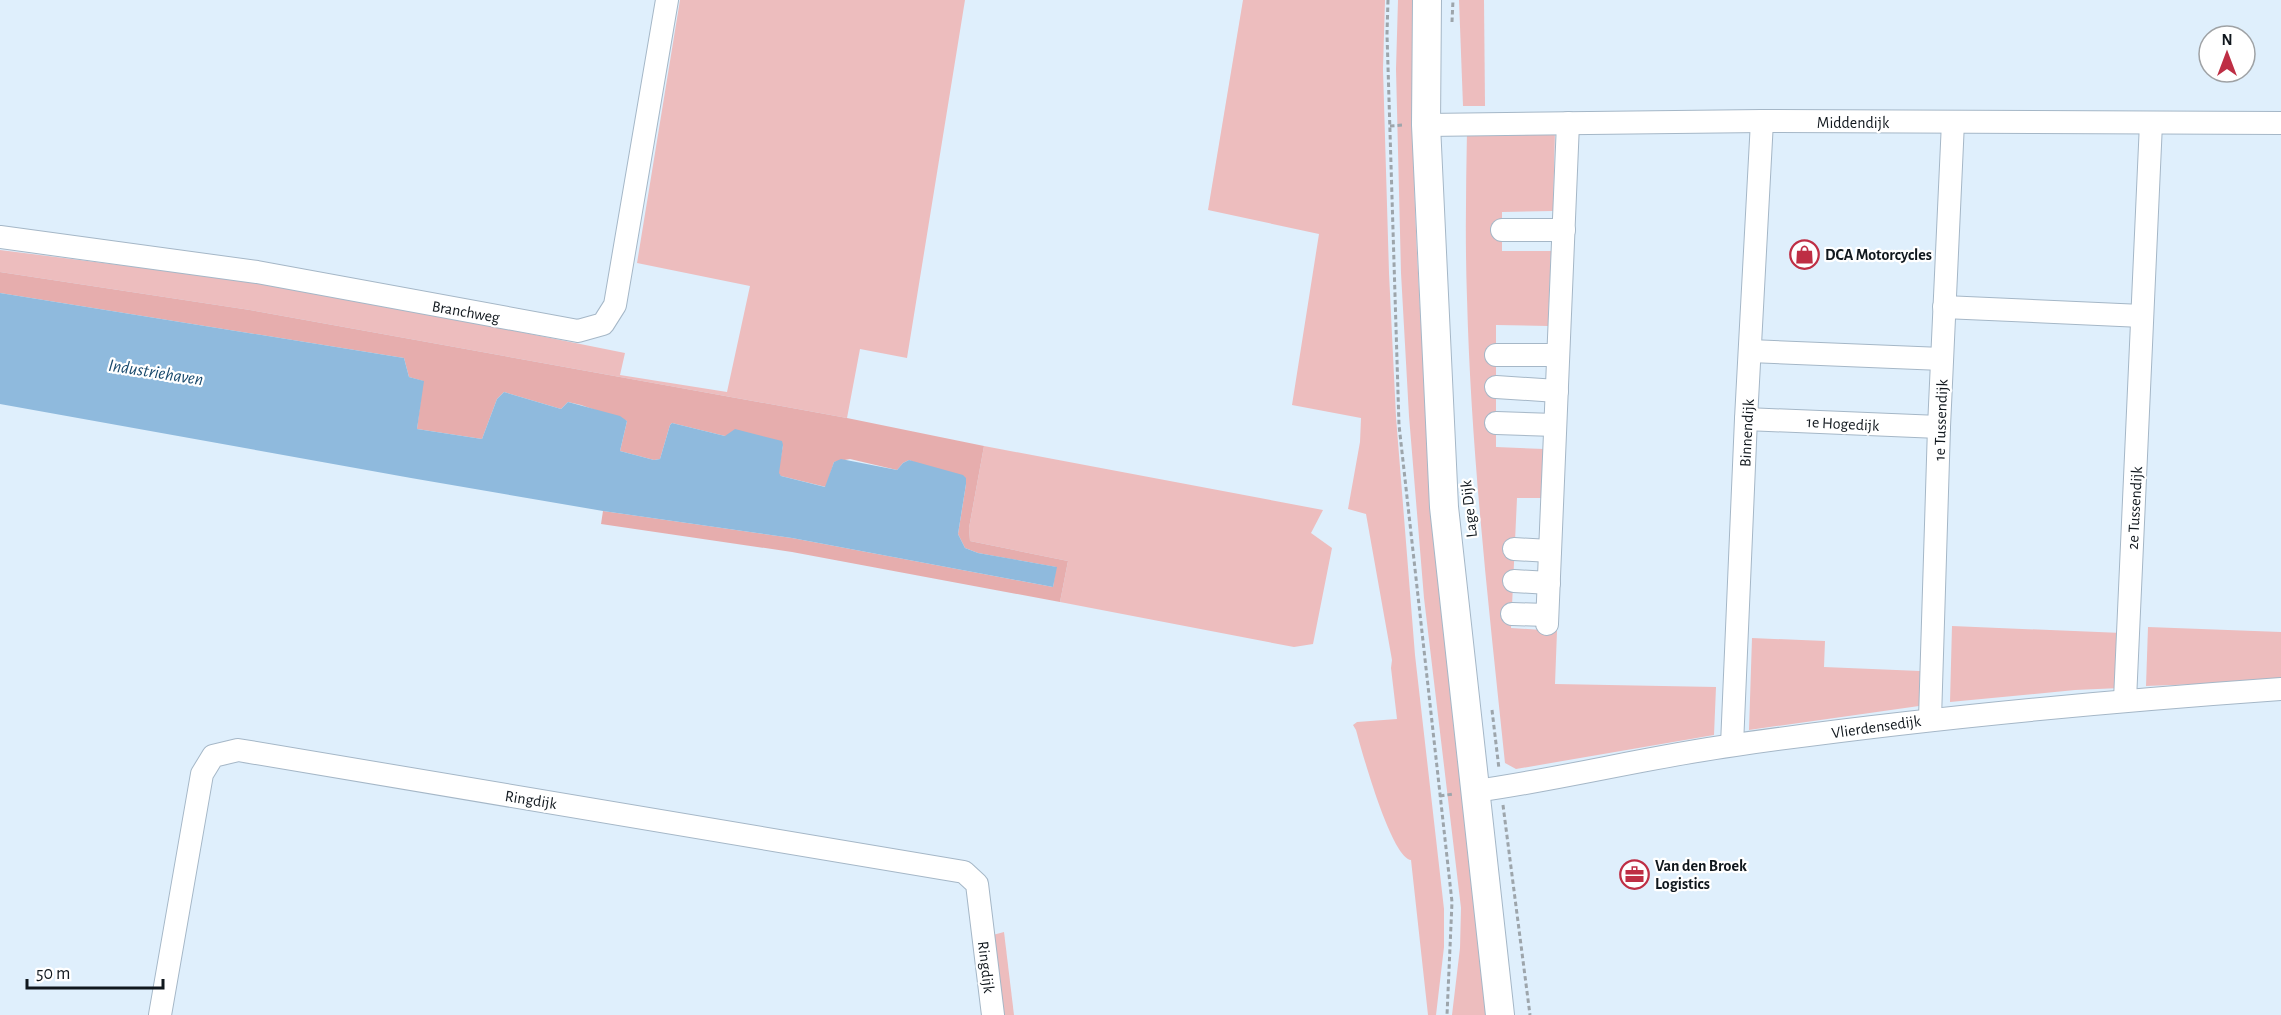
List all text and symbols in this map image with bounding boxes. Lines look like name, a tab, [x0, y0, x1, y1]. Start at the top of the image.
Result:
north arrow	[2197, 24, 2257, 84]
text: N	[2221, 32, 2233, 48]
street label: Middendijk	[1817, 115, 1890, 132]
shop icon: DCA Motorcycles	[1788, 238, 1820, 270]
place label: DCA Motorcycles	[1825, 247, 1932, 264]
street label: Branchweg	[431, 298, 501, 326]
water label: Industriehaven	[107, 357, 205, 389]
street label: 1e Tussendijk	[1932, 378, 1951, 461]
street label: Binnendijk	[1737, 398, 1758, 468]
street label: 1e Hogedijk	[1806, 414, 1880, 435]
street label: 2e Tussendijk	[2125, 465, 2146, 550]
street label: Lage Dijk	[1458, 479, 1481, 538]
street label: Vlierdensedijk	[1830, 713, 1923, 742]
street label: Ringdijk	[504, 788, 559, 813]
office icon: Van den Broek Logistics	[1618, 858, 1650, 890]
place label: Van den Broek Logistics	[1655, 858, 1747, 892]
street label: Ringdijk	[974, 940, 997, 995]
scale bar	[27, 952, 164, 990]
text: 50 m	[36, 965, 70, 983]

